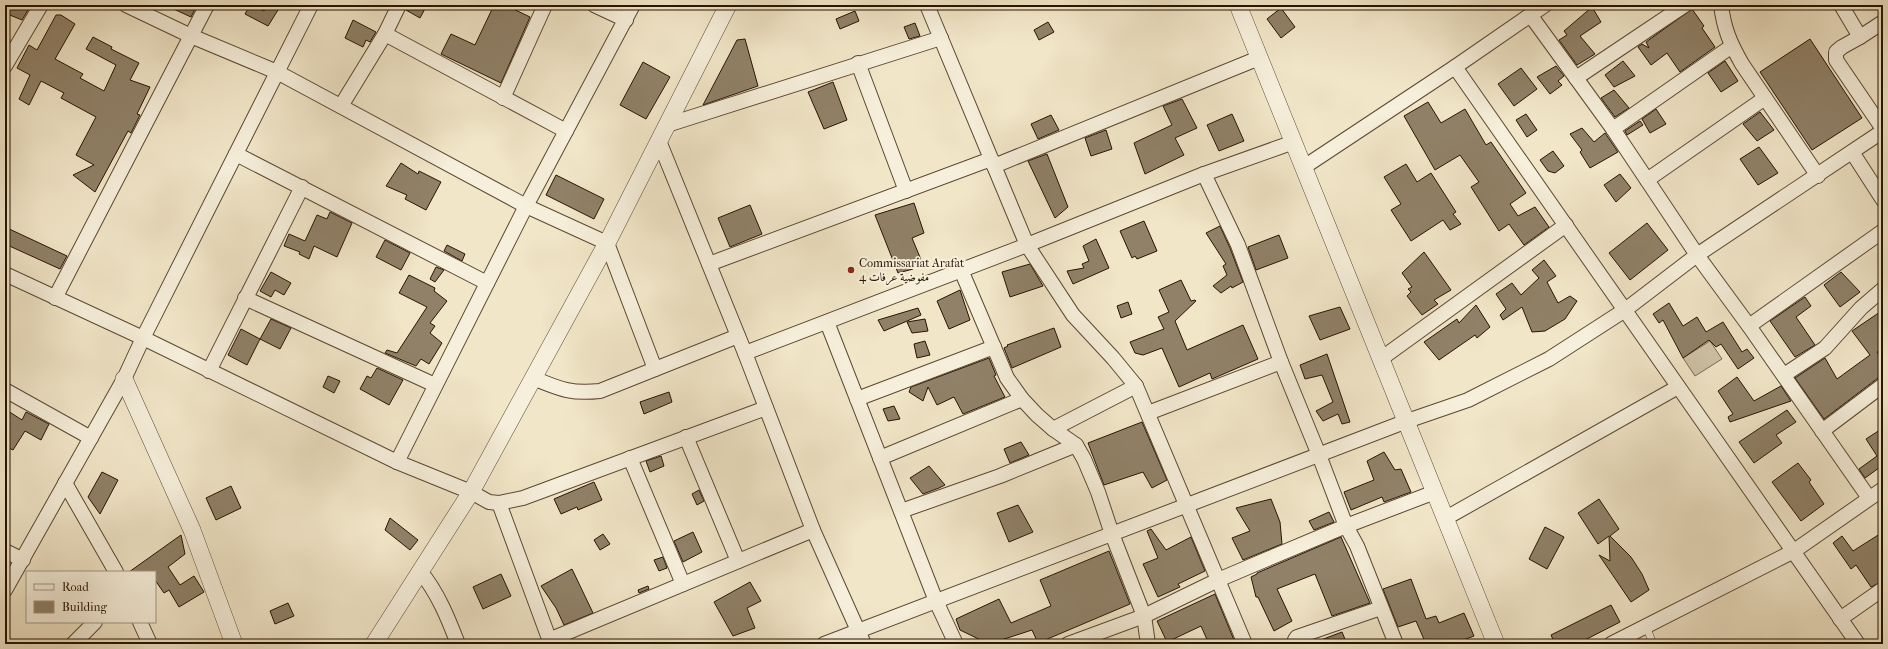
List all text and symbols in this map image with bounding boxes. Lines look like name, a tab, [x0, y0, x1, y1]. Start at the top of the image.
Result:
place label: Commissariat Arafat 4 مفوضية عرفات	[859, 256, 965, 286]
marker: Commissariat Arafat 4 مفوضية عرفات	[846, 265, 856, 275]
legend	[26, 571, 156, 623]
text: Road	[62, 580, 89, 594]
text: Building	[62, 600, 107, 614]

